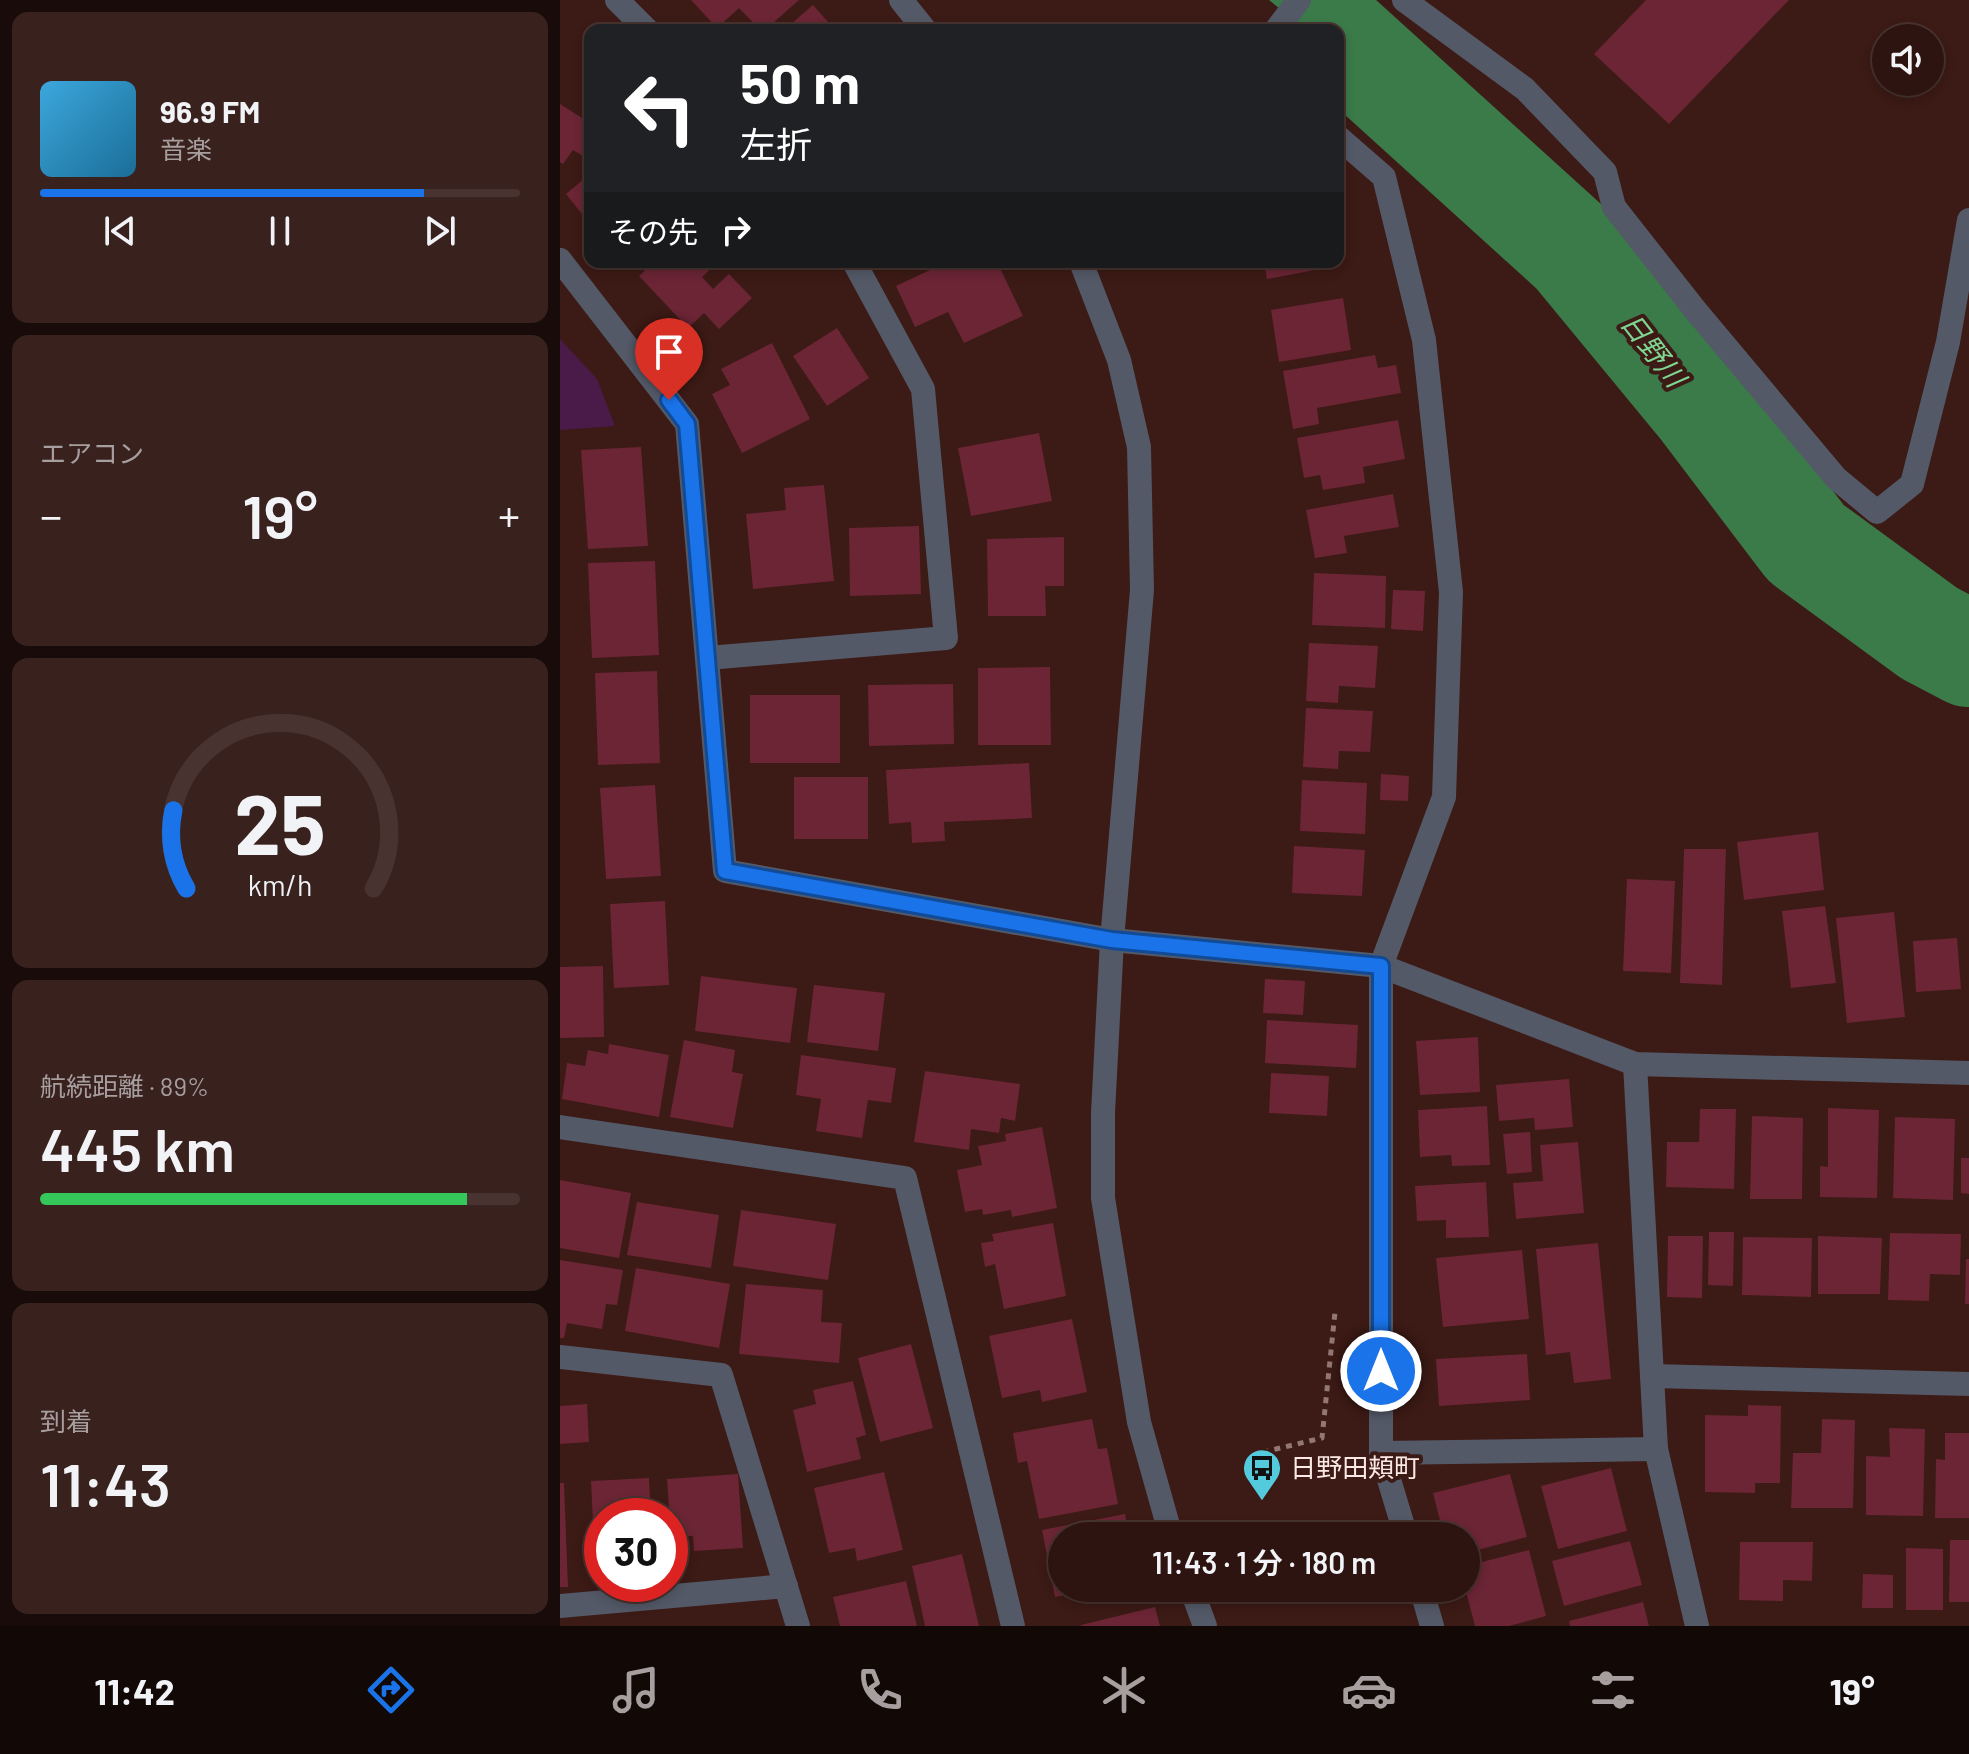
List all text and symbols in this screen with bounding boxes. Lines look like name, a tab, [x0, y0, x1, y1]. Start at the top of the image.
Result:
map controls	[1872, 24, 1944, 96]
button: sound	[1872, 24, 1944, 96]
text: 50 m	[740, 48, 860, 115]
icon: left	[608, 56, 712, 160]
text: 96.9 FM	[160, 93, 260, 129]
text: 左折	[740, 122, 812, 165]
text: 音楽	[160, 133, 212, 164]
icon: right	[714, 208, 758, 252]
icon: previous	[98, 209, 142, 253]
icon: pause	[258, 209, 302, 253]
icon: next	[418, 209, 462, 253]
text: その先	[608, 213, 698, 249]
water label: 日野川	[1615, 306, 1695, 395]
pin	[635, 318, 703, 400]
icon: arrive	[647, 330, 691, 374]
text: エアコン	[40, 437, 144, 468]
text: 19°	[242, 479, 318, 551]
text: −	[40, 488, 62, 541]
text: +	[498, 488, 520, 541]
text: 25	[234, 772, 326, 872]
text: km/h	[248, 867, 312, 902]
text: 航続距離 · 89%	[40, 1070, 209, 1101]
text: 445 km	[40, 1112, 235, 1184]
position arrow	[1339, 1329, 1423, 1413]
text: 到着	[40, 1405, 92, 1436]
text: 11:43	[40, 1447, 171, 1519]
bus stop icon: 日野田頬町	[1241, 1447, 1283, 1502]
place label: 日野田頬町	[1290, 1451, 1420, 1482]
speed limit sign: 30	[584, 1498, 688, 1602]
text: 11:43 · 1 分 · 180 m	[1152, 1544, 1376, 1580]
icon: directions	[363, 1662, 419, 1718]
icon: music	[608, 1662, 664, 1718]
icon: phone	[852, 1662, 908, 1718]
icon: climate	[1096, 1662, 1152, 1718]
icon: car	[1341, 1662, 1397, 1718]
icon: filters	[1585, 1662, 1641, 1718]
text: 11:42	[94, 1669, 175, 1712]
text: 19°	[1829, 1669, 1875, 1712]

